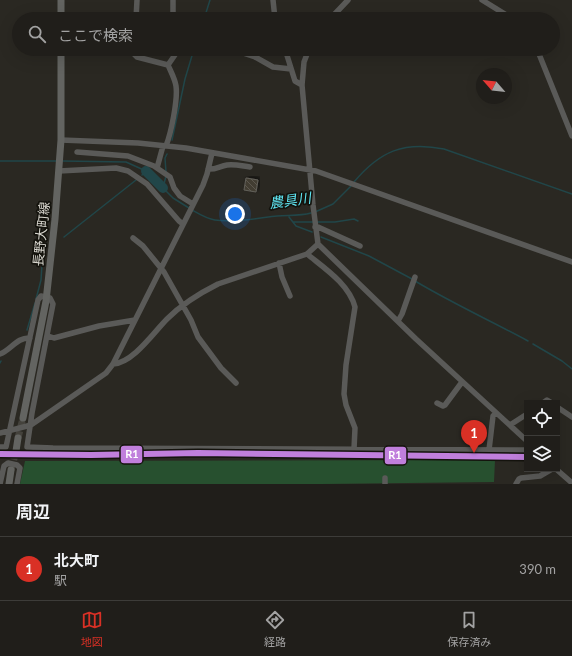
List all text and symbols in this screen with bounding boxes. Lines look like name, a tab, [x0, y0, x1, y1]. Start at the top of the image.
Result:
search box	[12, 12, 560, 56]
icon: search	[26, 23, 48, 45]
text: ここで検索	[58, 26, 133, 44]
north arrow	[476, 68, 512, 104]
water label: 農具川	[268, 188, 314, 211]
street label: 長野大町線	[30, 201, 52, 267]
your location	[225, 204, 245, 224]
map controls	[524, 400, 560, 472]
button: locate	[524, 400, 560, 436]
pin: 1	[461, 420, 487, 453]
button: layers	[524, 436, 560, 472]
line badge: R1	[120, 445, 143, 464]
line badge: R1	[384, 446, 407, 465]
text: R1	[125, 447, 139, 460]
text: R1	[388, 448, 402, 461]
text: 周辺	[16, 501, 50, 522]
text: 北大町	[54, 551, 99, 569]
text: 1	[25, 561, 33, 577]
text: 390 m	[519, 561, 556, 577]
text: 駅	[54, 572, 67, 588]
tab: 地図	[81, 609, 103, 649]
tab: 経路	[264, 609, 286, 649]
tab: 保存済み	[447, 609, 491, 649]

